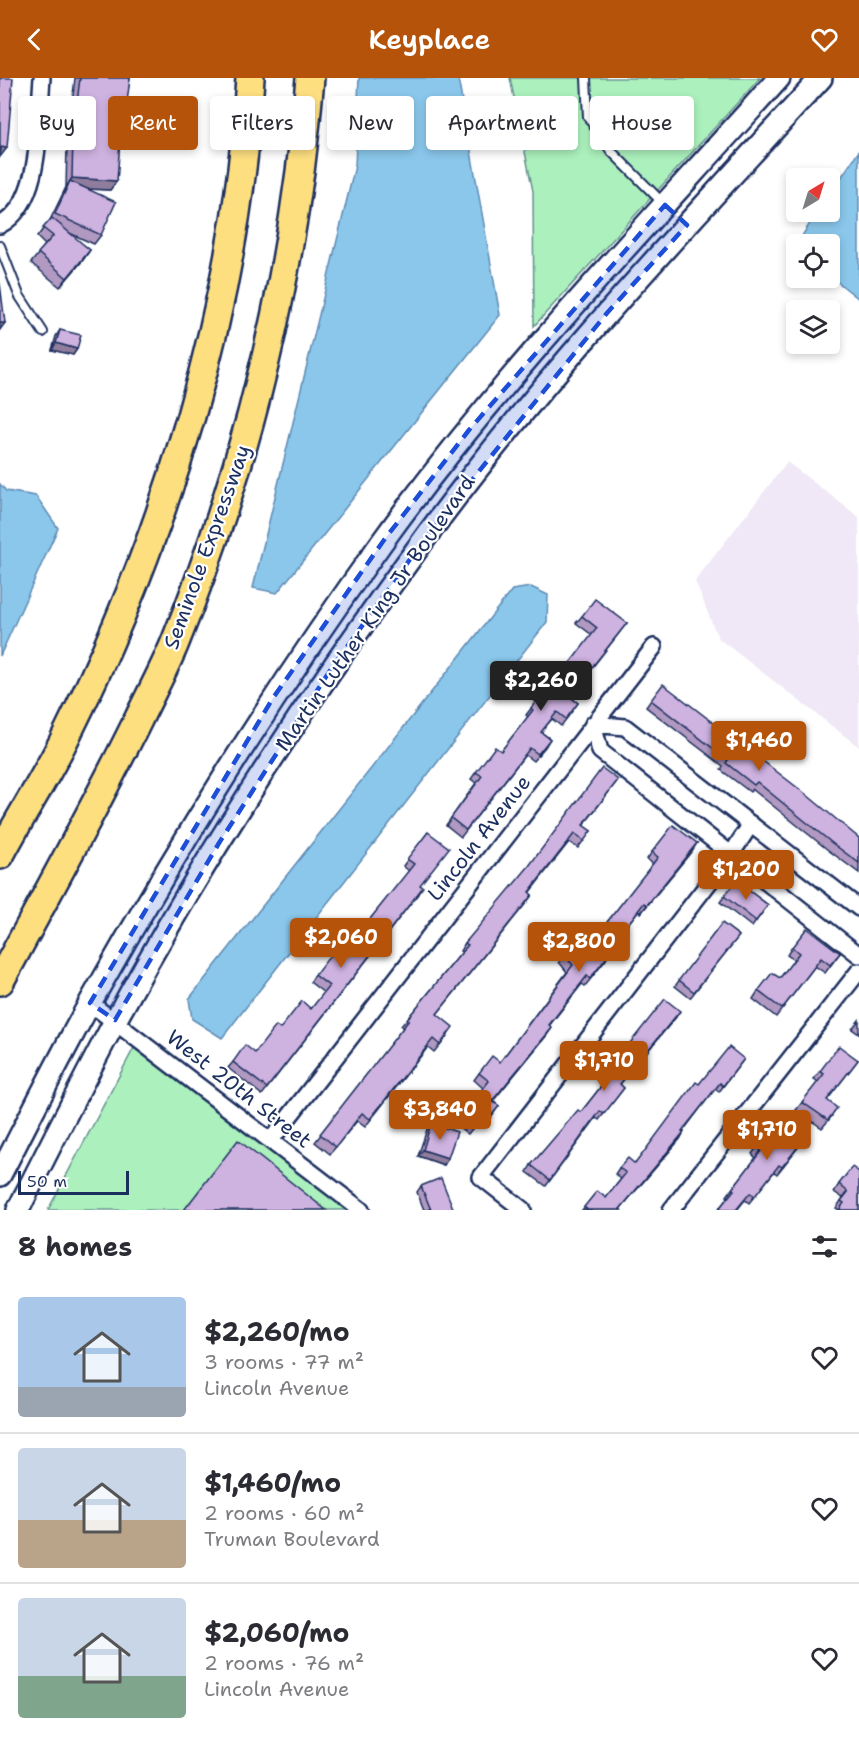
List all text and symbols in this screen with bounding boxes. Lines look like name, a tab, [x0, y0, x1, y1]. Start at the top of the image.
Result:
text: Keyplace	[369, 21, 490, 58]
icon: back	[18, 23, 51, 56]
icon: heart	[808, 23, 841, 56]
chip: Buy	[18, 96, 96, 150]
chip: Rent	[108, 96, 198, 150]
chip: Filters	[210, 96, 315, 150]
chip: New	[327, 96, 414, 150]
chip: Apartment	[426, 96, 578, 150]
chip: House	[590, 96, 694, 150]
north arrow	[786, 168, 840, 222]
map controls	[786, 168, 840, 354]
button: locate	[786, 234, 840, 288]
button: layers	[786, 300, 840, 354]
street label: Seminole Expressway	[157, 441, 257, 653]
street label: Martin Luther King Jr Boulevard	[269, 469, 481, 757]
pin: $2,260	[492, 661, 590, 712]
text: $2,260	[504, 667, 578, 693]
pin: $1,460	[710, 721, 808, 772]
text: $1,460	[725, 727, 793, 753]
street label: Lincoln Avenue	[421, 769, 537, 907]
pin: $1,200	[697, 850, 795, 901]
text: $1,200	[712, 856, 780, 882]
pin: $2,060	[292, 918, 390, 969]
pin: $2,800	[530, 922, 628, 973]
text: $2,060	[304, 924, 378, 950]
text: $2,800	[542, 928, 616, 954]
street label: West 20th Street	[161, 1024, 317, 1154]
pin: $1,710	[555, 1041, 653, 1092]
text: $1,710	[574, 1047, 634, 1073]
pin: $3,840	[391, 1090, 489, 1141]
text: $3,840	[403, 1096, 477, 1122]
pin: $1,710	[718, 1110, 816, 1161]
text: $1,710	[737, 1116, 797, 1142]
scale bar	[18, 1168, 129, 1196]
text: 50 m	[27, 1171, 67, 1192]
text: 8 homes	[18, 1229, 132, 1264]
icon: filters	[808, 1230, 841, 1263]
text: $2,260/mo	[204, 1314, 350, 1349]
icon: home	[66, 1321, 138, 1393]
icon: heart	[808, 1341, 841, 1374]
text: 3 rooms · 77 m²	[204, 1349, 364, 1375]
text: Lincoln Avenue	[204, 1375, 349, 1401]
text: $1,460/mo	[204, 1465, 341, 1500]
icon: home	[66, 1472, 138, 1544]
icon: heart	[808, 1492, 841, 1525]
text: 2 rooms · 60 m²	[204, 1500, 364, 1526]
text: Truman Boulevard	[204, 1526, 380, 1552]
text: $2,060/mo	[204, 1615, 349, 1650]
icon: home	[66, 1622, 138, 1694]
icon: heart	[808, 1642, 841, 1675]
text: 2 rooms · 76 m²	[204, 1650, 364, 1676]
text: Lincoln Avenue	[204, 1676, 349, 1702]

